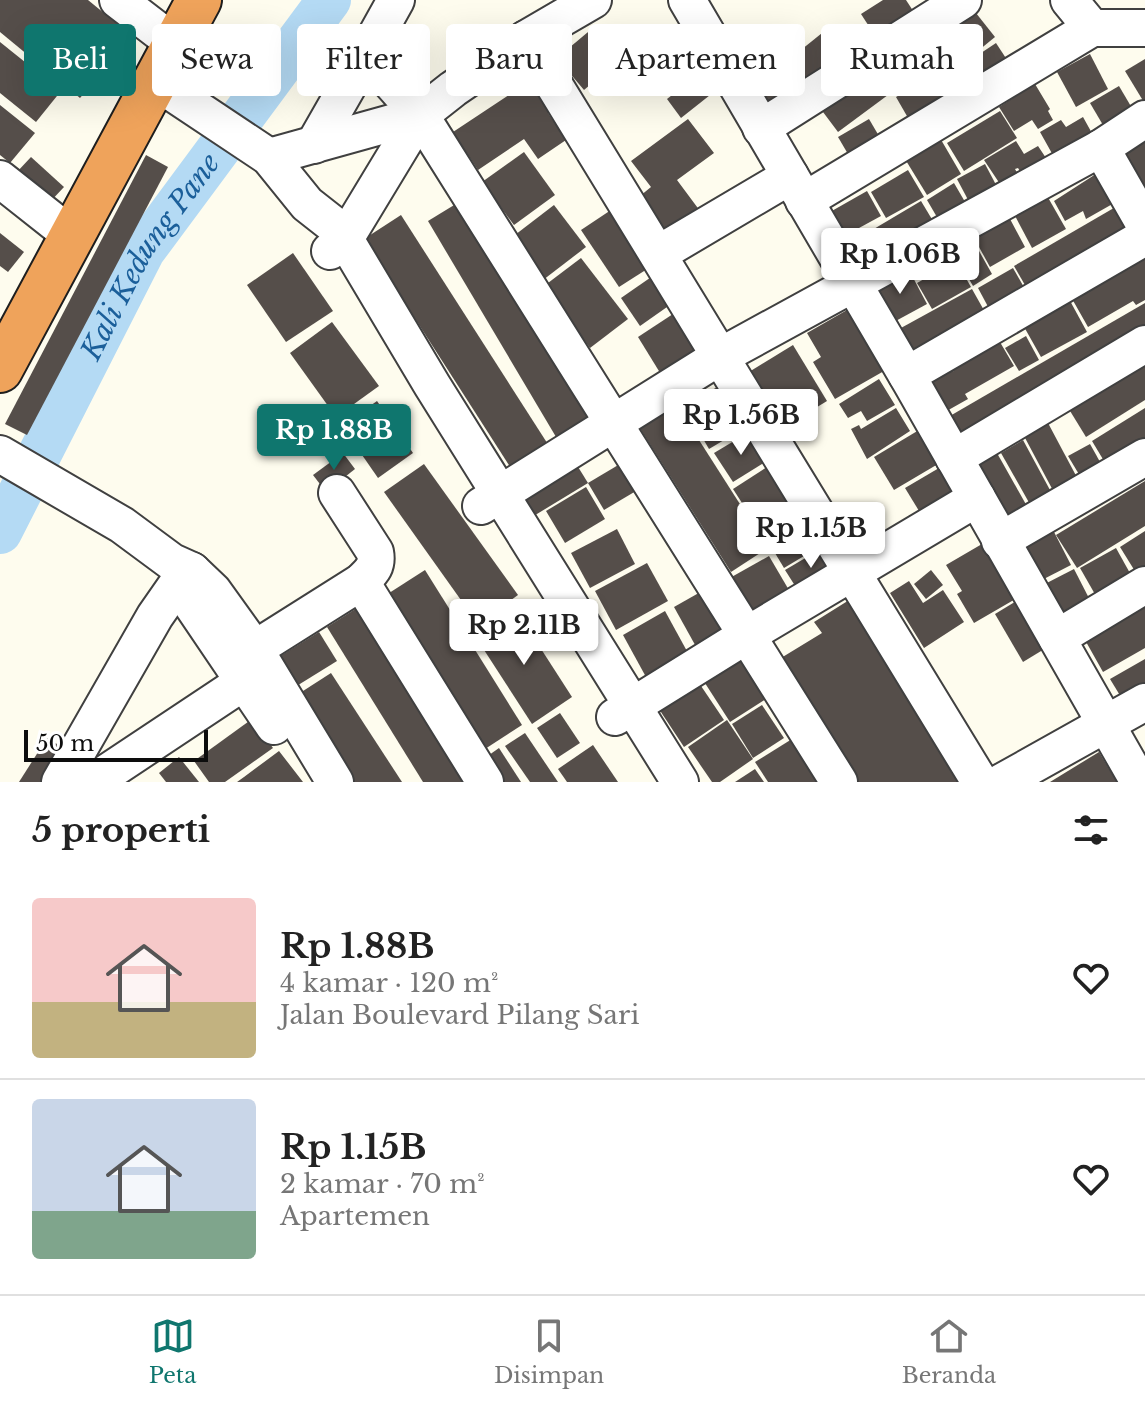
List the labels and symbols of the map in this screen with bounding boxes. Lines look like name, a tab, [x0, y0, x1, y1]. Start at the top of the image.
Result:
water label: Kali Kedung Pane	[73, 146, 227, 367]
pin: Rp 1.06B	[817, 228, 983, 296]
pin: Rp 1.56B	[658, 389, 824, 457]
pin: Rp 1.88B	[251, 404, 417, 472]
pin: Rp 1.15B	[728, 502, 894, 570]
pin: Rp 2.11B	[441, 599, 607, 667]
scale bar	[24, 726, 208, 762]

